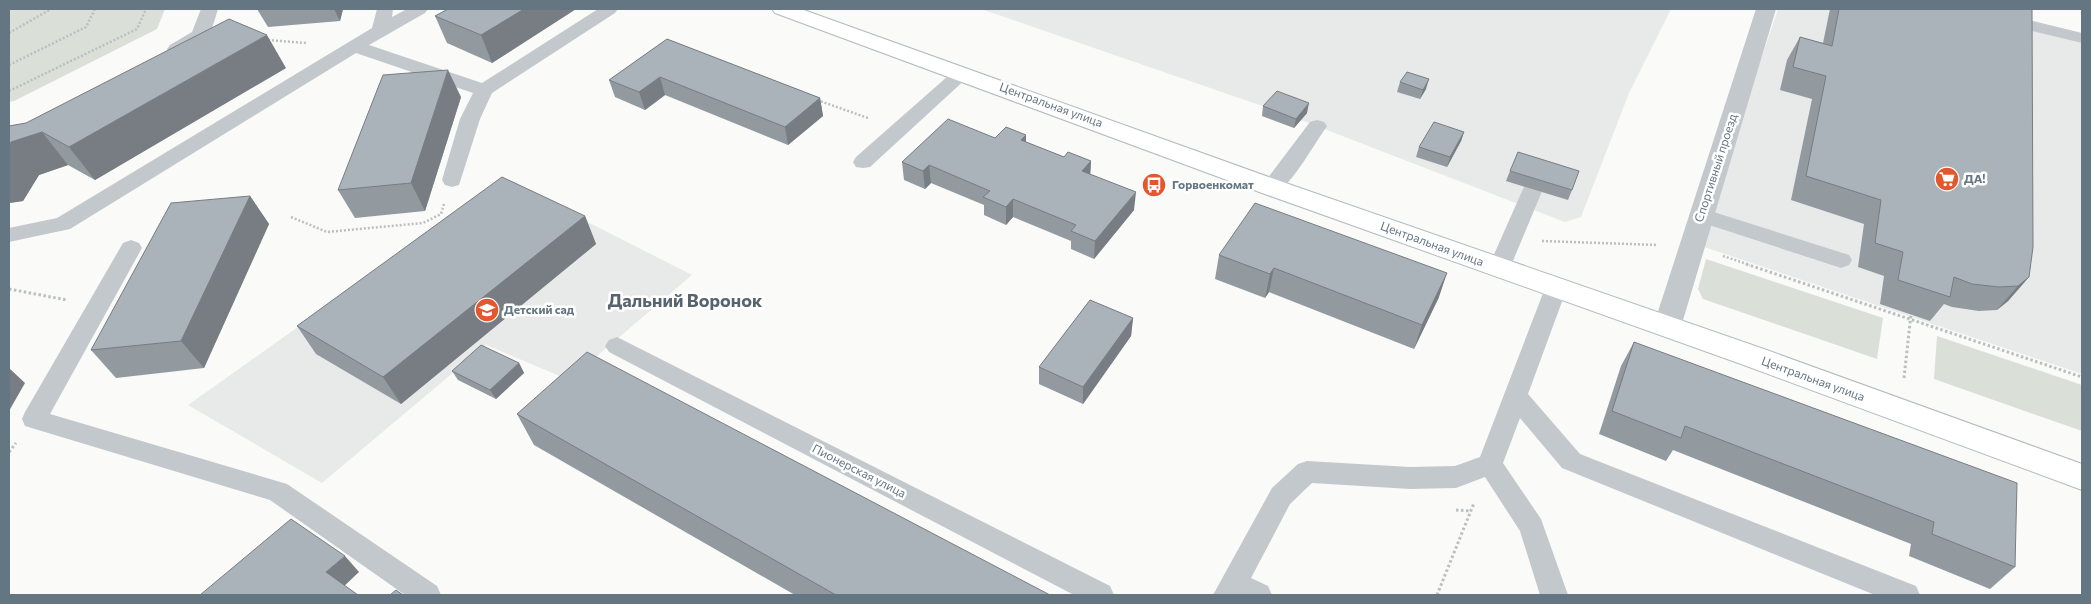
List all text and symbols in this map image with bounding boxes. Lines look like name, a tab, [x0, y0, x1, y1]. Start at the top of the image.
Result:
street label: Центральная улица	[998, 79, 1105, 129]
street label: Спортивный проезд	[1691, 112, 1739, 224]
supermarket icon: ДА!	[1934, 166, 1960, 192]
place label: ДА!	[1964, 171, 1985, 185]
bus stop icon: Горвоенкомат	[1141, 172, 1167, 198]
place label: Горвоенкомат	[1172, 177, 1254, 191]
street label: Центральная улица	[1379, 218, 1486, 268]
district label: Дальний Воронок	[608, 289, 763, 311]
school or university icon: Детский сад	[474, 297, 500, 323]
place label: Детский сад	[504, 302, 575, 316]
street label: Центральная улица	[1760, 353, 1867, 403]
street label: Пионерская улица	[810, 440, 909, 500]

